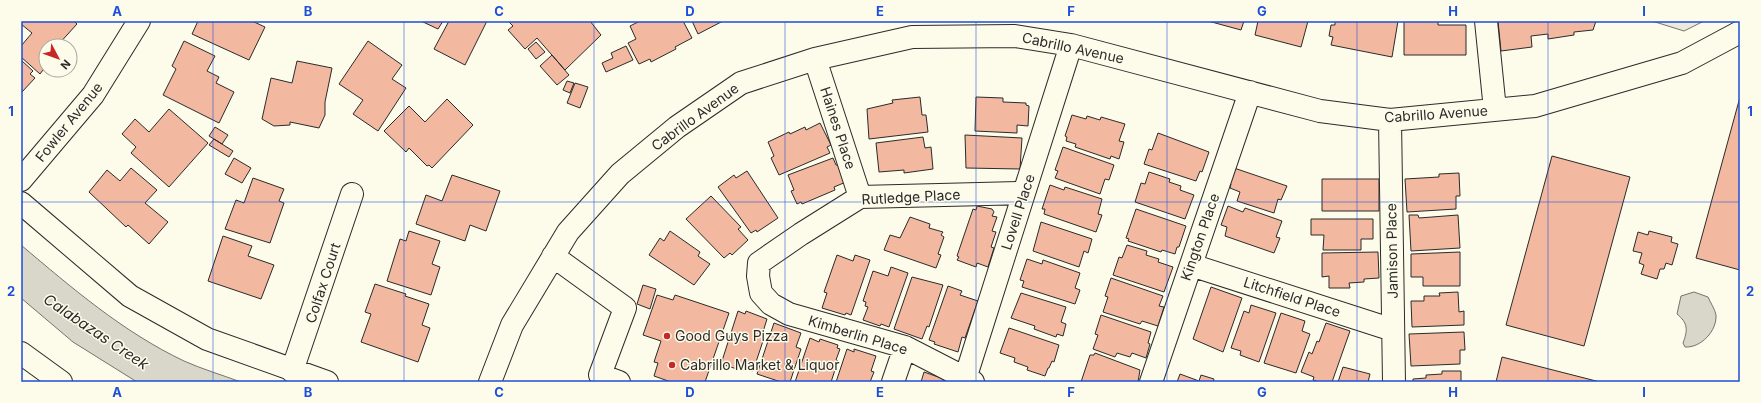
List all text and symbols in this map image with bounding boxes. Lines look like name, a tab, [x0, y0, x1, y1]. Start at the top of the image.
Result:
text: A	[112, 3, 122, 19]
text: B	[304, 3, 313, 19]
text: C	[494, 3, 504, 19]
text: D	[685, 3, 695, 19]
text: E	[876, 3, 884, 19]
text: F	[1067, 3, 1075, 19]
text: G	[1257, 3, 1267, 19]
text: H	[1448, 3, 1458, 19]
text: I	[1642, 3, 1646, 19]
street label: Cabrillo Avenue	[1021, 28, 1126, 67]
north arrow	[38, 38, 78, 78]
text: N	[58, 57, 74, 72]
street label: Fowler Avenue	[31, 79, 106, 165]
street label: Cabrillo Avenue	[648, 79, 742, 154]
street label: Haines Place	[817, 84, 860, 171]
street label: Cabrillo Avenue	[1384, 101, 1488, 126]
text: 1	[8, 103, 14, 119]
text: 1	[1747, 103, 1753, 119]
street label: Lovell Place	[997, 172, 1038, 252]
street label: Rutledge Place	[861, 185, 961, 208]
street label: Kington Place	[1177, 191, 1222, 283]
street label: Jamison Place	[1382, 203, 1401, 299]
street label: Colfax Court	[302, 240, 344, 325]
street label: Litchfield Place	[1241, 273, 1343, 320]
text: 2	[7, 283, 15, 299]
text: 2	[1746, 283, 1754, 299]
water label: Calabazas Creek	[40, 289, 153, 374]
street label: Kimberlin Place	[806, 311, 910, 358]
place label: Good Guys Pizza	[675, 327, 788, 344]
marker: Good Guys Pizza	[662, 331, 672, 341]
place label: Cabrillo Market & Liquor	[680, 356, 839, 373]
marker: Cabrillo Market & Liquor	[667, 360, 677, 370]
text: A	[112, 384, 122, 400]
text: B	[304, 384, 313, 400]
text: C	[494, 384, 504, 400]
text: D	[685, 384, 695, 400]
text: E	[876, 384, 884, 400]
text: F	[1067, 384, 1075, 400]
text: G	[1257, 384, 1267, 400]
text: H	[1448, 384, 1458, 400]
text: I	[1642, 384, 1646, 400]

